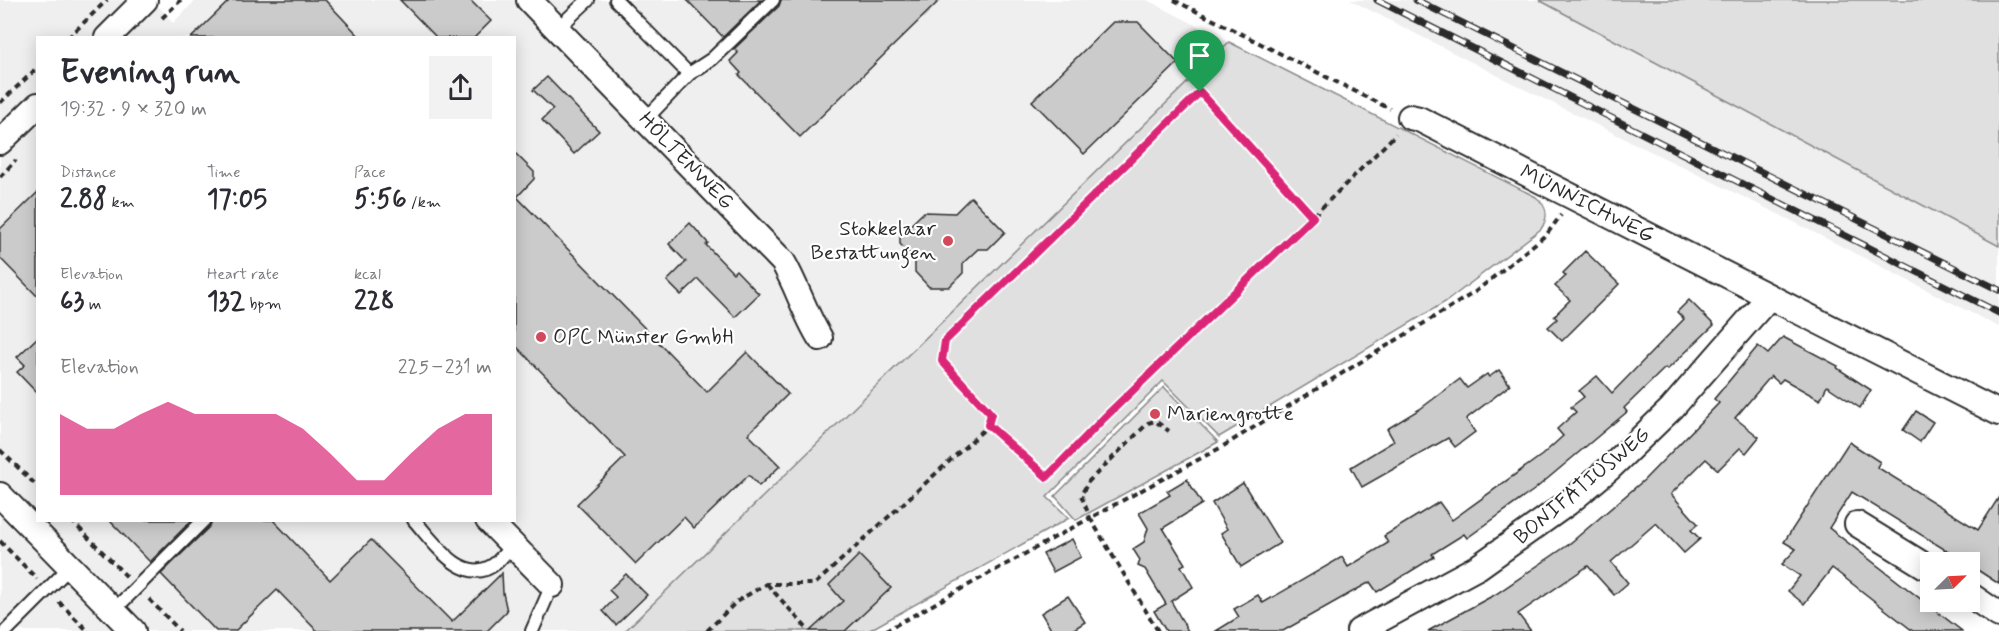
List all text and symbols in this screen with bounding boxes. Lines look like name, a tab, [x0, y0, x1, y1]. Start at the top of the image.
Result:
pin	[1174, 30, 1225, 92]
icon: arrive	[1183, 39, 1216, 72]
text: Evening run	[60, 51, 240, 95]
button: share	[429, 56, 492, 119]
text: 19:32 · 9 × 320 m	[60, 96, 207, 123]
street label: HÖLTENWEG	[632, 106, 740, 216]
street label: MÜNNICHWEG	[1515, 158, 1659, 250]
text: Distance	[60, 162, 116, 183]
text: Time	[207, 162, 241, 183]
text: Pace	[354, 162, 386, 183]
text: 2.88	[60, 183, 107, 217]
text: 17:05	[207, 183, 267, 217]
text: 5:56	[354, 183, 407, 217]
text: km	[107, 192, 135, 213]
text: /km	[407, 192, 441, 213]
place label: Stokkelaar Bestattungen	[811, 215, 937, 269]
marker: Stokkelaar Bestattungen	[941, 234, 955, 248]
text: Elevation	[60, 264, 123, 285]
text: Heart rate	[207, 264, 279, 285]
text: kcal	[354, 264, 381, 285]
text: 63	[60, 285, 84, 319]
text: 132	[207, 285, 245, 319]
text: 228	[354, 285, 395, 319]
text: m	[84, 294, 101, 315]
text: bpm	[245, 294, 282, 315]
place label: OPC Münster GmbH	[553, 323, 733, 351]
marker: OPC Münster GmbH	[534, 330, 548, 344]
text: Elevation	[60, 354, 139, 381]
text: 225–231 m	[398, 354, 492, 381]
place label: Mariengrotte	[1167, 400, 1294, 428]
marker: Mariengrotte	[1148, 407, 1162, 421]
street label: BONIFATIUSWEG	[1508, 421, 1656, 551]
north arrow	[1920, 552, 1980, 612]
map controls	[1920, 552, 1980, 612]

